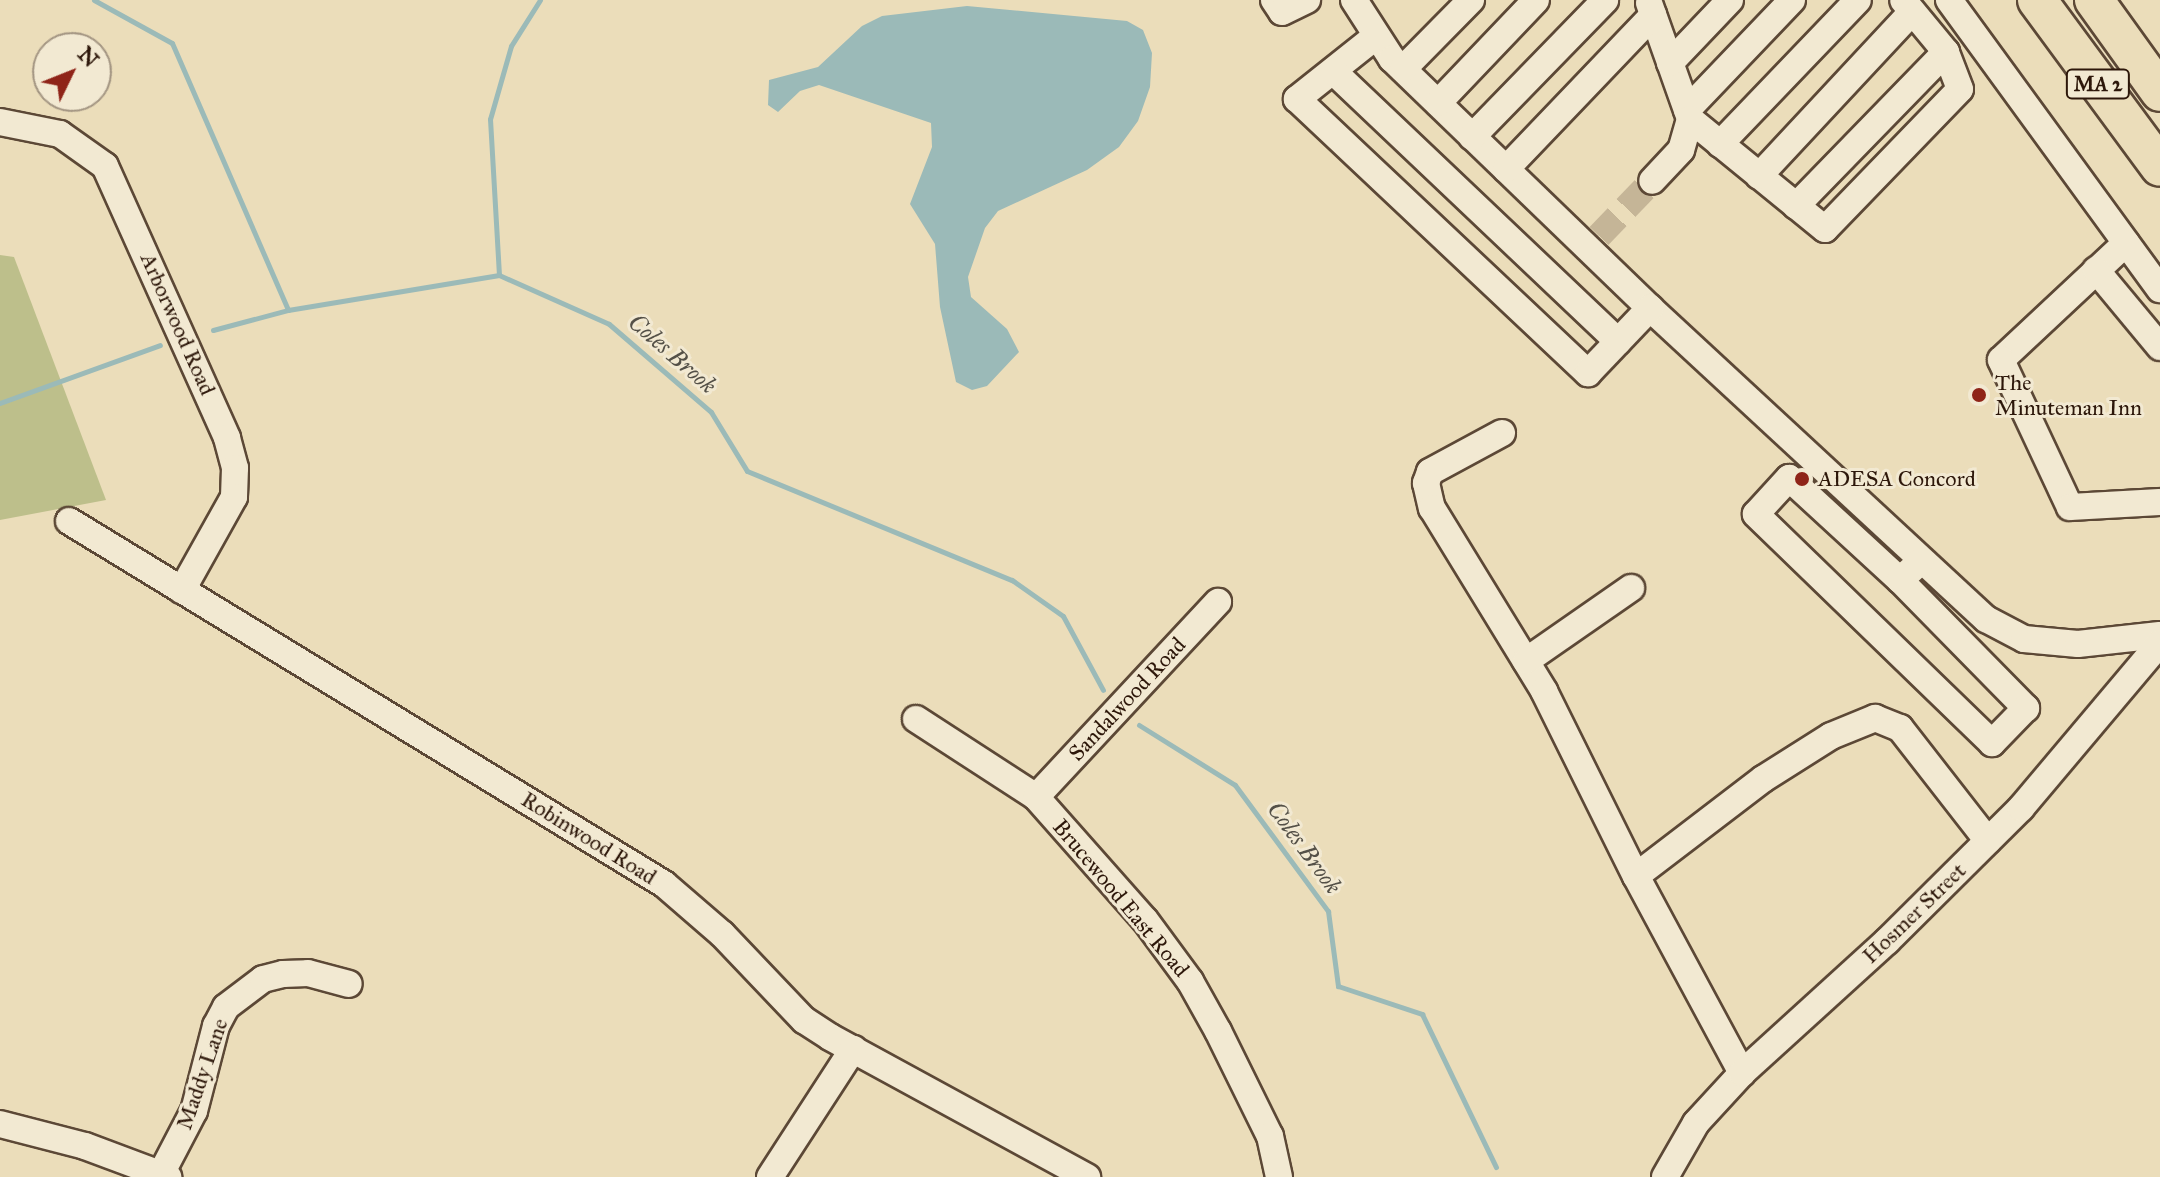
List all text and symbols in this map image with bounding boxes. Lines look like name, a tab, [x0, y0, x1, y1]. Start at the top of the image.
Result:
north arrow	[32, 32, 112, 112]
text: N	[72, 41, 105, 73]
road number: MA 2	[2064, 68, 2132, 100]
street label: Arborwood Road	[135, 249, 221, 399]
water label: Coles Brook	[622, 308, 722, 400]
place label: The Minuteman Inn	[1995, 369, 2142, 420]
marker: The Minuteman Inn	[1970, 386, 1988, 404]
place label: ADESA Concord	[1818, 466, 1976, 492]
marker: ADESA Concord	[1793, 470, 1811, 488]
street label: Sandalwood Road	[1063, 632, 1191, 766]
street label: Robinwood Road	[517, 786, 661, 890]
water label: Coles Brook	[1261, 796, 1347, 900]
street label: Brucewood East Road	[1047, 814, 1195, 982]
street label: Hosmer Street	[1857, 857, 1971, 969]
street label: Maddy Lane	[171, 1015, 233, 1133]

